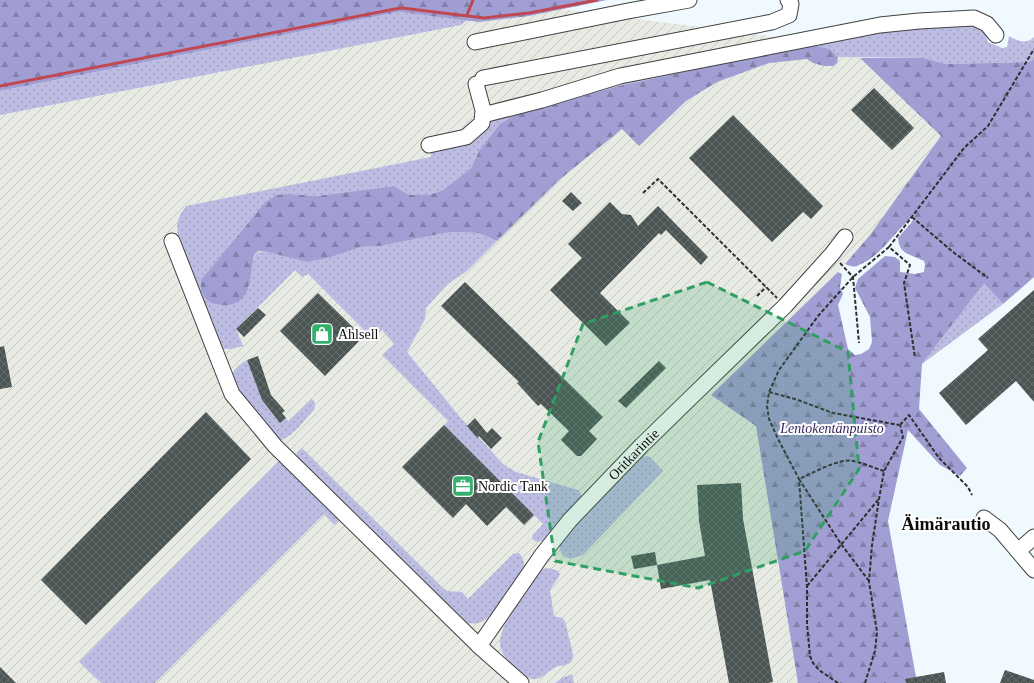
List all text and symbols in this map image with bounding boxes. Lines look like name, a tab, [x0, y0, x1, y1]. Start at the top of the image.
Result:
shop icon: Ahlsell	[309, 321, 335, 347]
place label: Ahlsell	[338, 327, 379, 342]
park label: Lentokentänpuisto	[779, 421, 884, 436]
street label: Oritkarintie	[605, 426, 662, 483]
office icon: Nordic Tank	[450, 473, 476, 499]
place label: Nordic Tank	[478, 479, 548, 494]
district label: Äimärautio	[902, 514, 991, 534]

